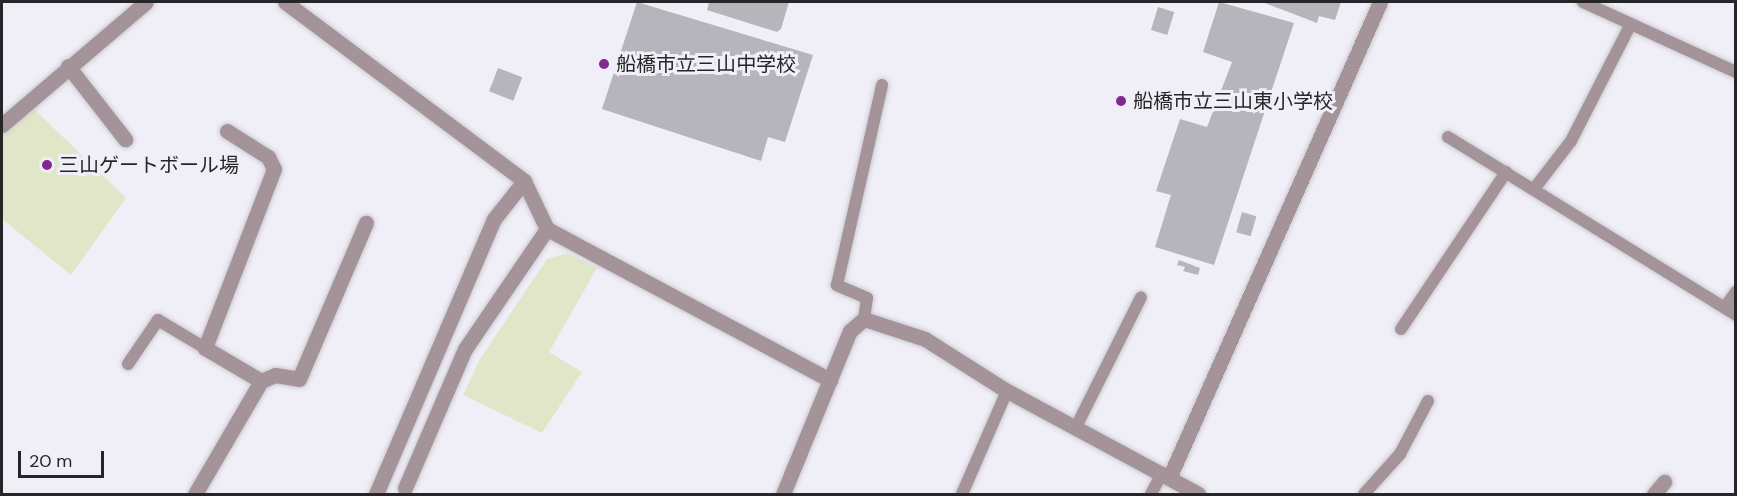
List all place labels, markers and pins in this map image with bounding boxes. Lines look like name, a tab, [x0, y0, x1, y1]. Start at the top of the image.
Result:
place label: 船橋市立三山中学校	[616, 52, 796, 76]
marker: 船橋市立三山中学校	[597, 57, 611, 71]
place label: 船橋市立三山東小学校	[1133, 89, 1333, 113]
marker: 船橋市立三山東小学校	[1114, 94, 1128, 108]
place label: 三山ゲートボール場	[59, 153, 239, 177]
marker: 三山ゲートボール場	[40, 158, 54, 172]

